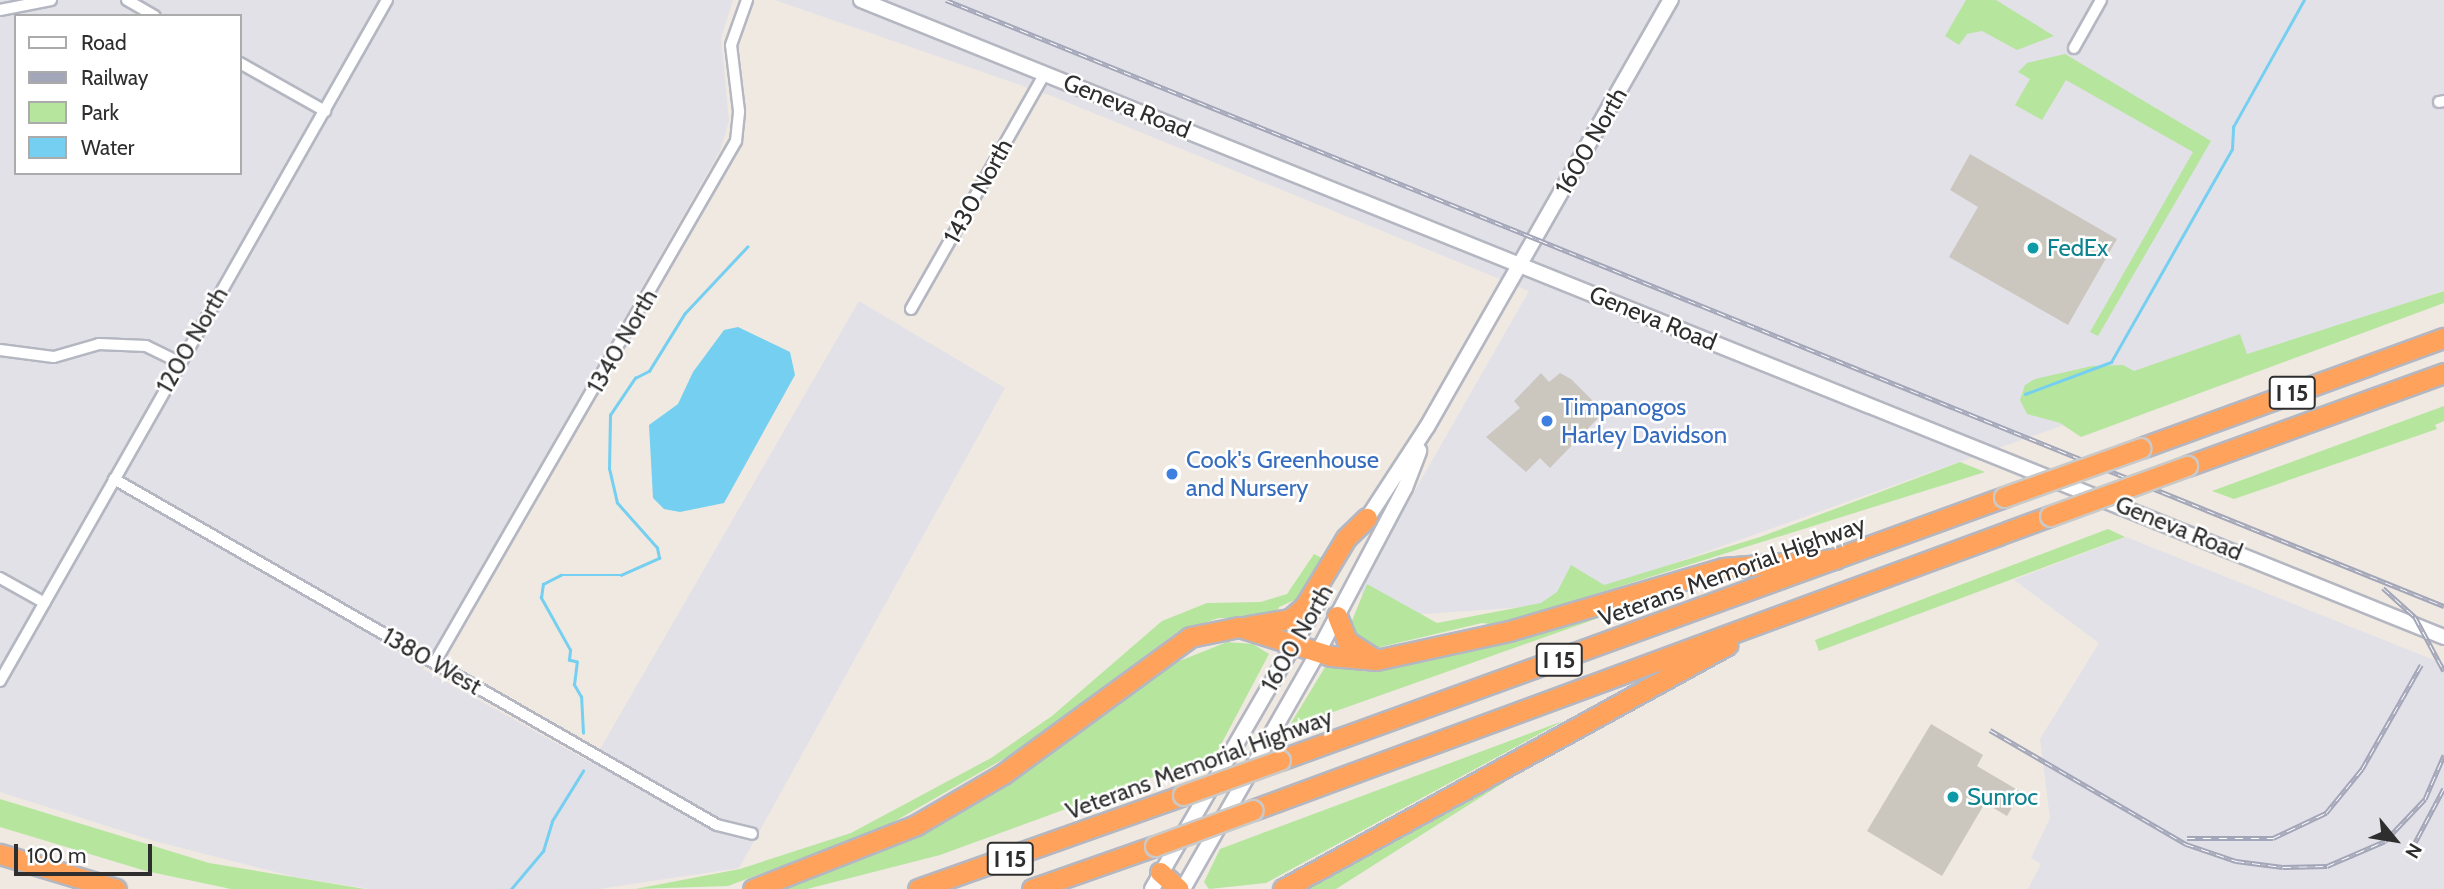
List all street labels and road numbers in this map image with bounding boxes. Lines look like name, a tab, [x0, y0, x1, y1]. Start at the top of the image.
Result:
street label: Geneva Road	[1059, 67, 1195, 145]
street label: 1600 North	[1549, 82, 1633, 200]
street label: 1430 North	[937, 134, 1019, 248]
street label: Geneva Road	[1585, 279, 1721, 357]
street label: 1200 North	[150, 282, 234, 398]
street label: 1340 North	[581, 284, 663, 398]
road number: I 15	[2268, 374, 2316, 412]
street label: Geneva Road	[2111, 489, 2247, 567]
street label: Veterans Memorial Highway	[1595, 509, 1869, 633]
street label: 1600 North	[1255, 579, 1339, 697]
street label: 1380 West	[377, 621, 487, 701]
road number: I 15	[1534, 640, 1584, 680]
street label: Veterans Memorial Highway	[1062, 702, 1336, 826]
road number: I 15	[986, 839, 1034, 878]

